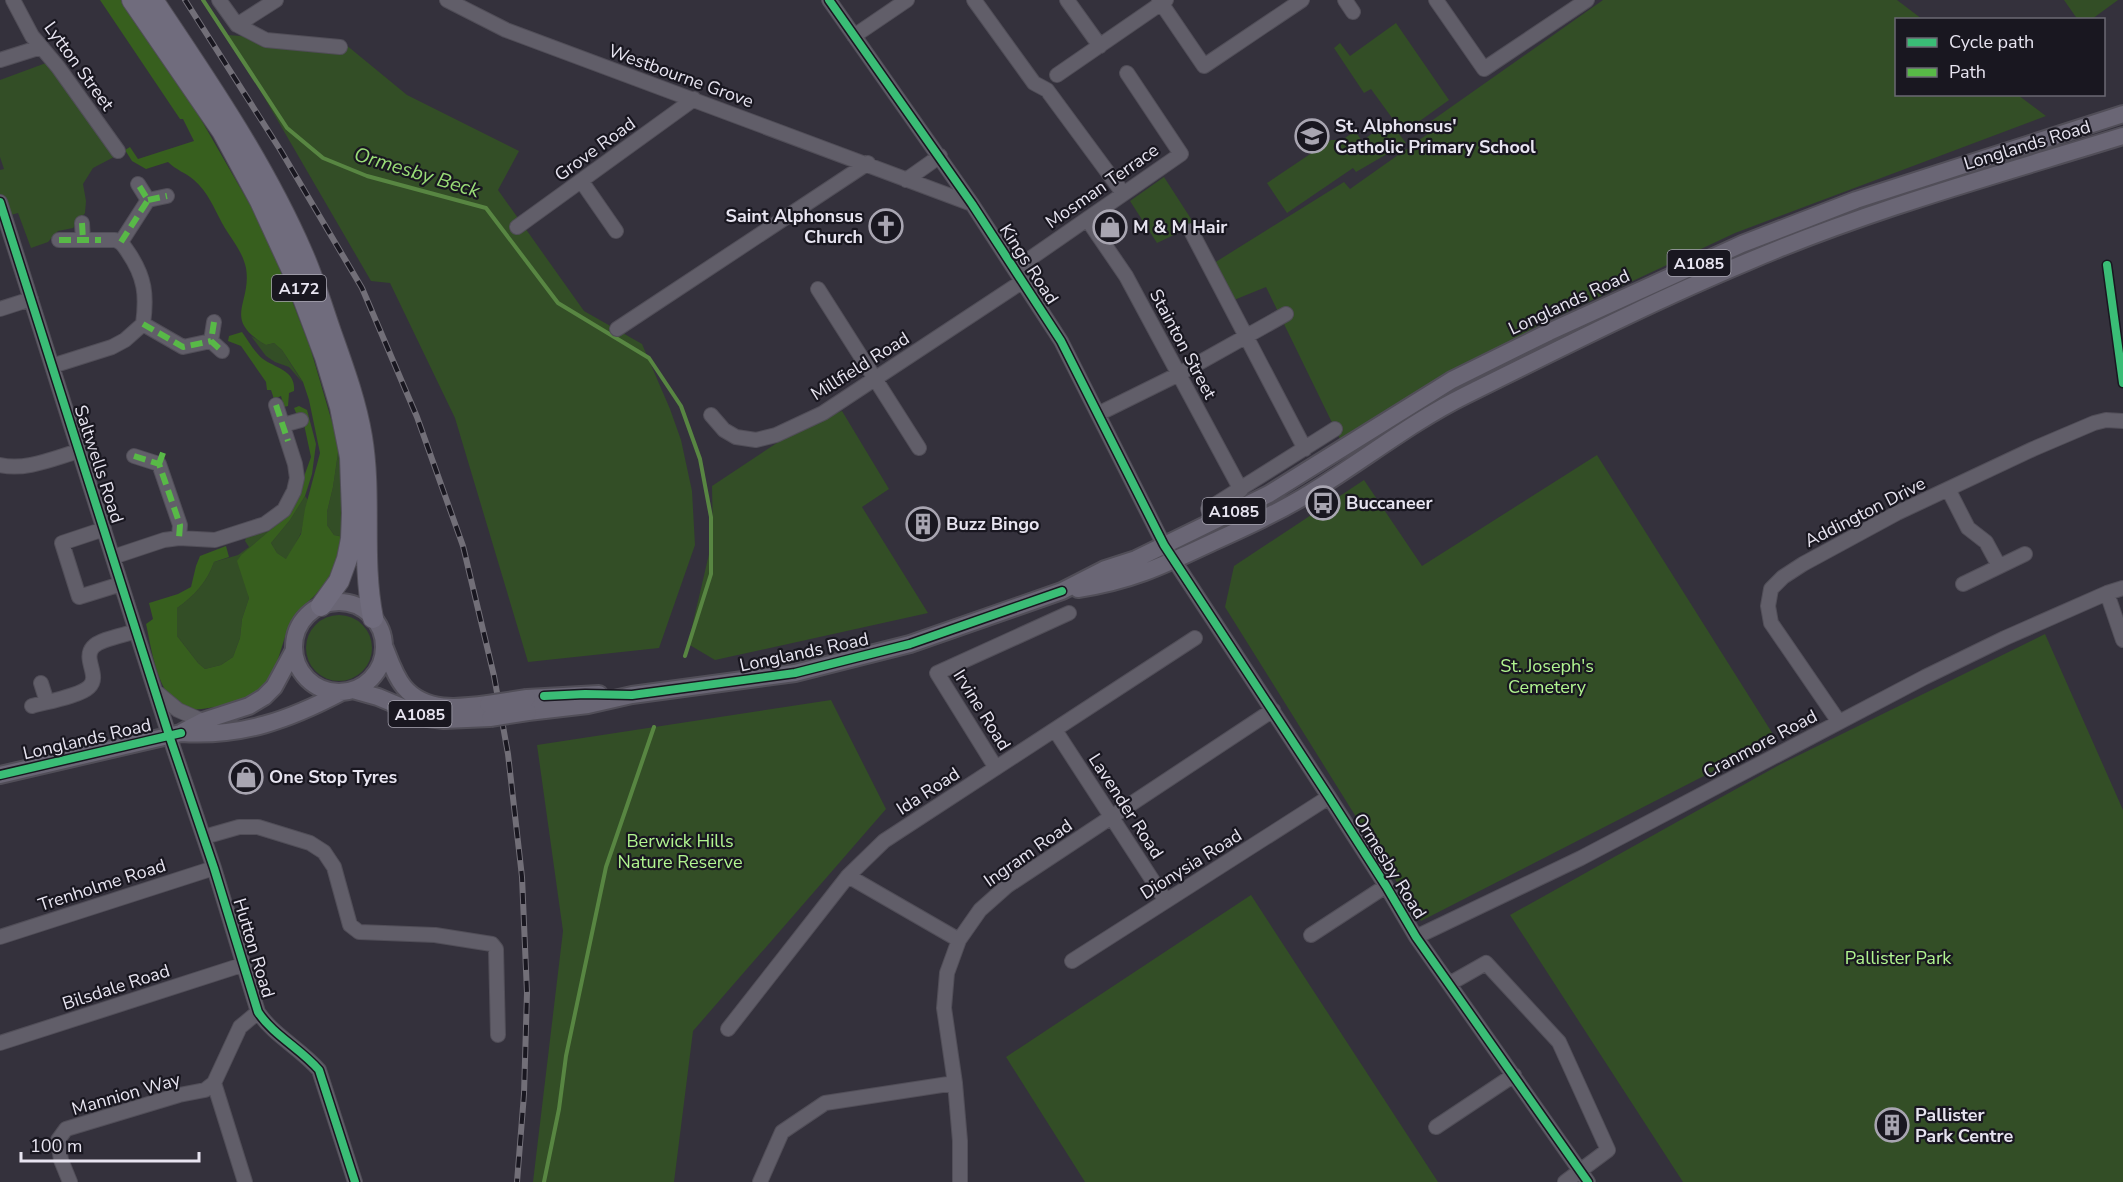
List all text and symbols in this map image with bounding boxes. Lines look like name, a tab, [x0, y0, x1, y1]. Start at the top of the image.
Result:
street label: Lytton Street	[39, 17, 120, 116]
legend	[1895, 18, 2105, 96]
text: Cycle path	[1949, 30, 2034, 54]
street label: Westbourne Grove	[605, 39, 757, 113]
text: Path	[1949, 60, 1986, 84]
street label: Grove Road	[550, 112, 640, 186]
place label: St. Alphonsus' Catholic Primary School	[1335, 114, 1536, 159]
street label: Longlands Road	[1961, 114, 2093, 176]
school or university icon: St. Alphonsus' Catholic Primary School	[1294, 118, 1330, 154]
street label: Mosman Terrace	[1041, 138, 1163, 234]
water label: Ormesby Beck	[351, 141, 484, 205]
place label: Saint Alphonsus Church	[726, 204, 863, 249]
church icon: Saint Alphonsus Church	[868, 208, 904, 244]
shop icon: M & M Hair	[1092, 209, 1128, 245]
place label: M & M Hair	[1133, 215, 1227, 239]
street label: Kings Road	[994, 219, 1064, 309]
road number: A1085	[1668, 250, 1730, 276]
street label: Longlands Road	[1504, 263, 1634, 341]
road number: A172	[272, 275, 326, 301]
street label: Stainton Street	[1144, 285, 1222, 404]
street label: Millfield Road	[806, 326, 914, 406]
street label: Saltwells Road	[69, 402, 129, 526]
street label: Addington Drive	[1800, 471, 1930, 553]
bus stop icon: Buccaneer	[1305, 485, 1341, 521]
place label: Buccaneer	[1346, 491, 1433, 515]
road number: A1085	[1202, 498, 1266, 524]
building icon: Buzz Bingo	[905, 506, 941, 542]
place label: Buzz Bingo	[946, 512, 1039, 536]
street label: Longlands Road	[737, 627, 871, 677]
park label: St. Joseph's Cemetery	[1500, 654, 1594, 699]
street label: Irvine Road	[948, 665, 1016, 755]
road number: A1085	[388, 701, 452, 727]
street label: Cranmore Road	[1699, 704, 1821, 784]
street label: Longlands Road	[20, 713, 154, 765]
street label: Lavender Road	[1083, 749, 1169, 863]
shop icon: One Stop Tyres	[228, 759, 264, 795]
street label: Ida Road	[892, 762, 964, 820]
place label: One Stop Tyres	[269, 765, 398, 789]
street label: Ormesby Road	[1348, 809, 1432, 923]
street label: Ingram Road	[979, 814, 1077, 892]
street label: Dionysia Road	[1136, 823, 1246, 905]
park label: Berwick Hills Nature Reserve	[617, 829, 743, 874]
street label: Trenholme Road	[35, 853, 169, 917]
street label: Hutton Road	[227, 895, 281, 1001]
park label: Pallister Park	[1845, 946, 1952, 970]
street label: Bilsdale Road	[59, 958, 173, 1016]
street label: Mannion Way	[69, 1067, 184, 1121]
place label: Pallister Park Centre	[1915, 1103, 2013, 1148]
building icon: Pallister Park Centre	[1874, 1107, 1910, 1143]
scale bar	[21, 1125, 200, 1163]
text: 100 m	[30, 1134, 82, 1158]

